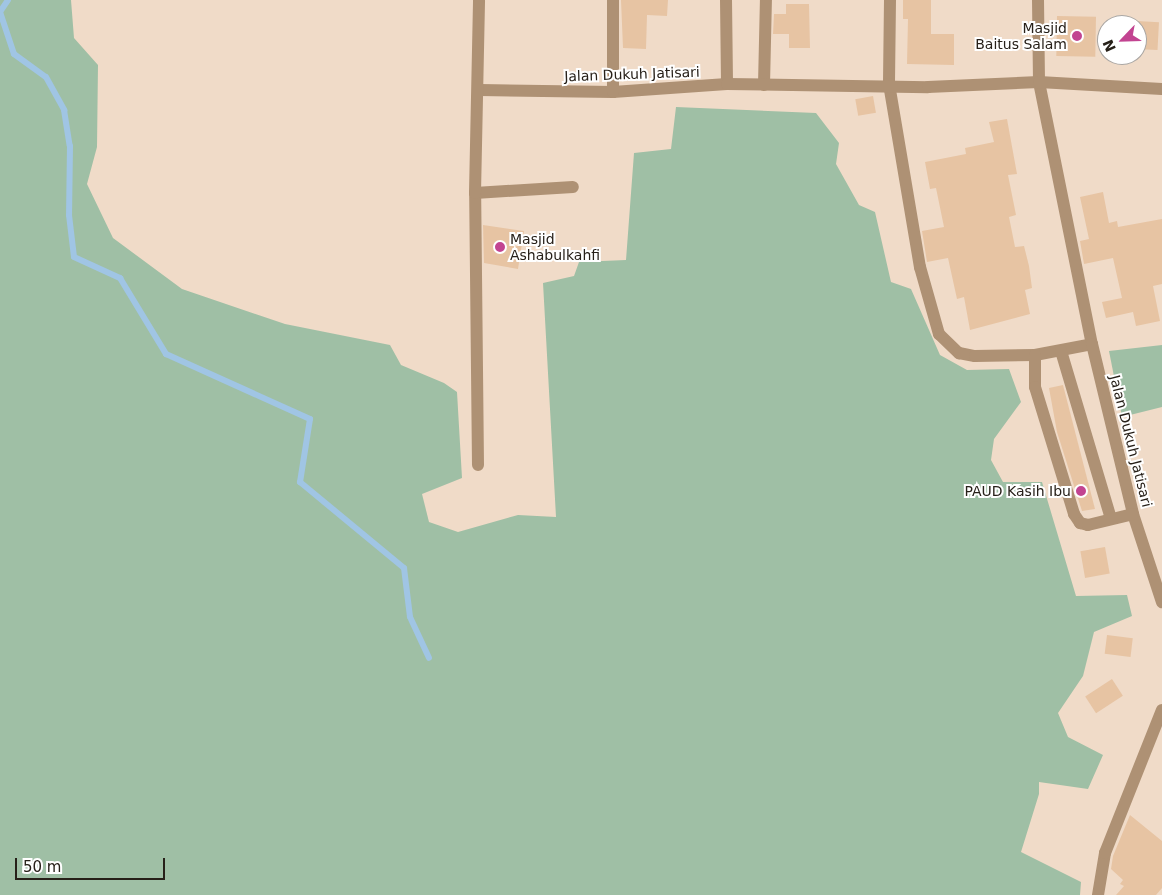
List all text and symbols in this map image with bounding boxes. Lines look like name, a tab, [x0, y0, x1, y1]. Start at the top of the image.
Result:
north arrow	[1097, 15, 1147, 65]
place label: Masjid Baitus Salam	[975, 20, 1067, 52]
marker: Masjid Baitus Salam	[1071, 30, 1083, 42]
text: N	[1100, 37, 1119, 54]
street label: Jalan Dukuh Jatisari	[564, 63, 700, 85]
place label: Masjid Ashabulkahfi	[510, 231, 600, 264]
marker: Masjid Ashabulkahfi	[494, 241, 506, 253]
street label: Jalan Dukuh Jatisari	[1106, 373, 1156, 509]
place label: PAUD Kasih Ibu	[964, 483, 1071, 499]
marker: PAUD Kasih Ibu	[1075, 485, 1087, 497]
scale bar	[18, 848, 168, 880]
text: 50 m	[23, 858, 61, 876]

